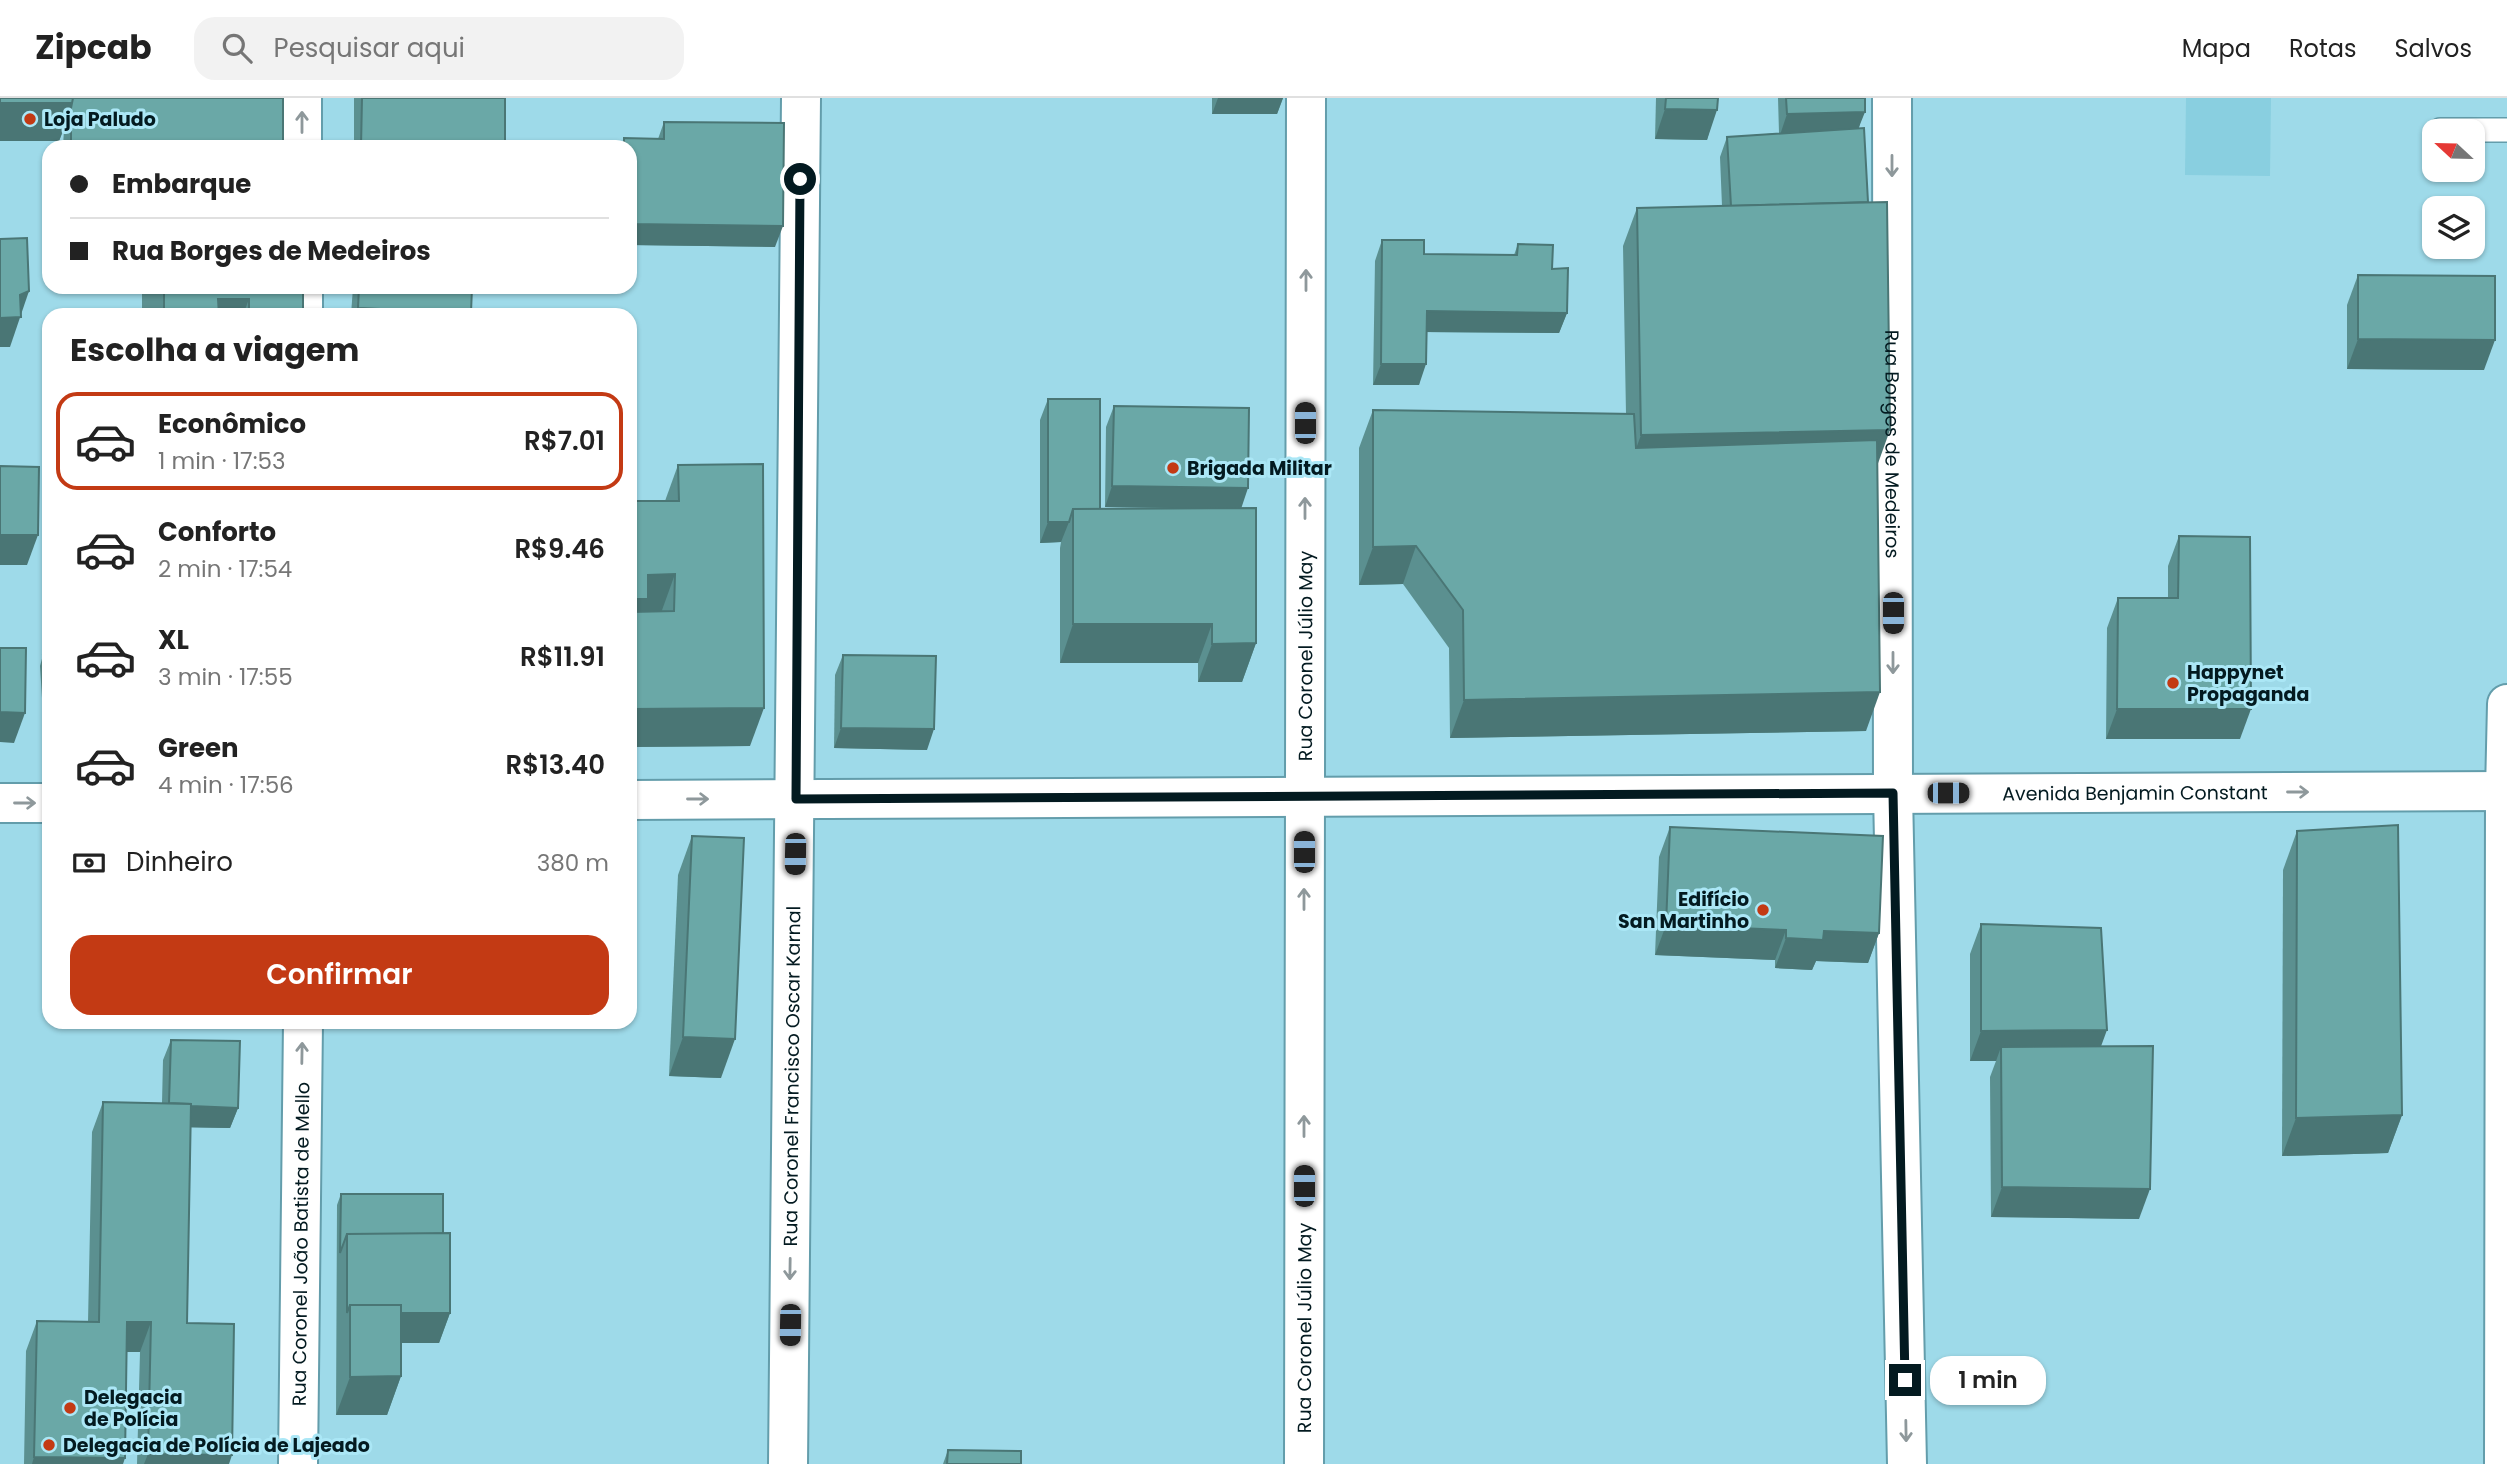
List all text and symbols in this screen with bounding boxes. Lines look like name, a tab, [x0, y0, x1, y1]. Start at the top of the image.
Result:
search box	[194, 17, 684, 80]
text: Zipcab	[35, 24, 152, 71]
icon: search	[218, 29, 256, 67]
text: Pesquisar aqui	[274, 30, 465, 66]
text: Mapa	[2182, 32, 2251, 65]
text: Rotas	[2289, 32, 2356, 65]
text: Salvos	[2394, 32, 2472, 65]
place label: Loja Paludo	[44, 106, 156, 133]
marker: Loja Paludo	[22, 111, 38, 127]
one-way arrow	[295, 111, 309, 134]
north arrow	[2422, 119, 2485, 182]
map controls	[2422, 119, 2485, 259]
one-way arrow	[1885, 154, 1899, 177]
route start	[784, 163, 816, 195]
text: Embarque	[112, 166, 251, 202]
button: layers	[2422, 196, 2485, 259]
text: Rua Borges de Medeiros	[112, 233, 431, 269]
one-way arrow	[1299, 269, 1313, 292]
text: Escolha a viagem	[70, 327, 359, 372]
street label: Rua Borges de Medeiros	[1879, 330, 1906, 558]
car	[1295, 402, 1316, 444]
text: Econômico	[158, 406, 306, 442]
icon: car	[74, 410, 137, 473]
text: R$7.01	[524, 423, 605, 459]
text: 1 min · 17:53	[158, 445, 286, 477]
place label: Brigada Militar	[1187, 455, 1332, 482]
marker: Brigada Militar	[1165, 460, 1181, 476]
one-way arrow	[1298, 496, 1312, 519]
text: Conforto	[158, 514, 276, 550]
icon: car	[74, 518, 137, 581]
text: R$9.46	[514, 531, 605, 567]
street label: Rua Coronel Júlio May	[1292, 551, 1319, 761]
text: 2 min · 17:54	[158, 553, 292, 585]
car	[1883, 592, 1904, 634]
text: XL	[158, 622, 189, 658]
icon: car	[74, 626, 137, 689]
text: R$11.91	[520, 639, 605, 675]
one-way arrow	[1886, 651, 1900, 674]
place label: Happynet Propaganda	[2187, 659, 2309, 708]
text: 3 min · 17:55	[158, 661, 293, 693]
marker: Happynet Propaganda	[2165, 675, 2181, 691]
text: Green	[158, 730, 239, 766]
icon: car	[74, 734, 137, 797]
text: R$13.40	[506, 747, 605, 783]
text: 4 min · 17:56	[158, 769, 294, 801]
street label: Avenida Benjamin Constant	[2002, 779, 2268, 807]
car	[1928, 783, 1970, 804]
one-way arrow	[2286, 785, 2309, 799]
one-way arrow	[686, 792, 709, 806]
one-way arrow	[13, 796, 36, 810]
car	[1294, 831, 1315, 873]
car	[785, 833, 806, 875]
icon: cash	[70, 844, 108, 882]
text: Dinheiro	[126, 844, 233, 880]
text: 380 m	[537, 847, 609, 879]
place label: Edifício San Martinho	[1618, 886, 1749, 935]
one-way arrow	[1297, 888, 1311, 911]
marker: Edifício San Martinho	[1755, 902, 1771, 918]
street label: Rua Coronel Francisco Oscar Karnal	[777, 906, 807, 1246]
button: Confirmar	[70, 935, 609, 1015]
one-way arrow	[295, 1042, 309, 1065]
street label: Rua Coronel João Batista de Mello	[285, 1082, 316, 1406]
one-way arrow	[1297, 1115, 1311, 1138]
car	[1294, 1165, 1315, 1207]
street label: Rua Coronel Júlio May	[1291, 1223, 1318, 1433]
one-way arrow	[784, 1257, 797, 1280]
car	[780, 1304, 801, 1346]
callout: 1 min	[1930, 1356, 2045, 1404]
route end	[1889, 1364, 1921, 1396]
text: 1 min	[1958, 1364, 2018, 1396]
place label: Delegacia de Polícia	[84, 1384, 183, 1433]
marker: Delegacia de Polícia	[62, 1400, 78, 1416]
one-way arrow	[1899, 1420, 1913, 1443]
place label: Delegacia de Polícia de Lajeado	[63, 1432, 370, 1459]
marker: Delegacia de Polícia de Lajeado	[41, 1437, 57, 1453]

